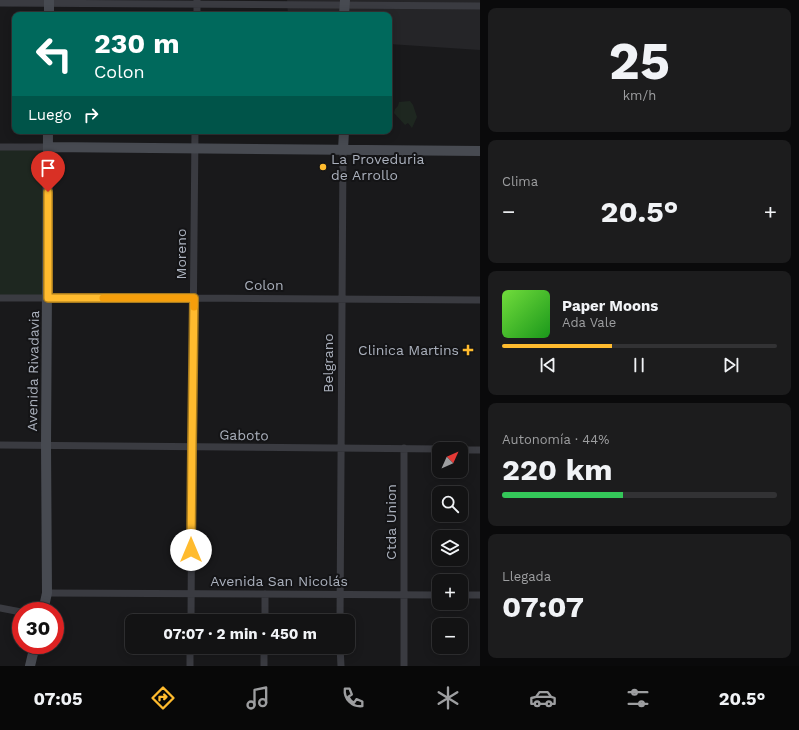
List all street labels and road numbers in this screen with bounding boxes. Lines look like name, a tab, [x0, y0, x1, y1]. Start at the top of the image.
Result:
street label: Moreno	[173, 229, 189, 279]
street label: Colon	[244, 277, 284, 293]
street label: Avenida Rivadavia	[24, 310, 42, 432]
street label: Belgrano	[320, 333, 336, 393]
street label: Gaboto	[219, 427, 269, 443]
street label: Ctda Union	[383, 484, 399, 560]
street label: Avenida San Nicolás	[210, 573, 348, 589]

